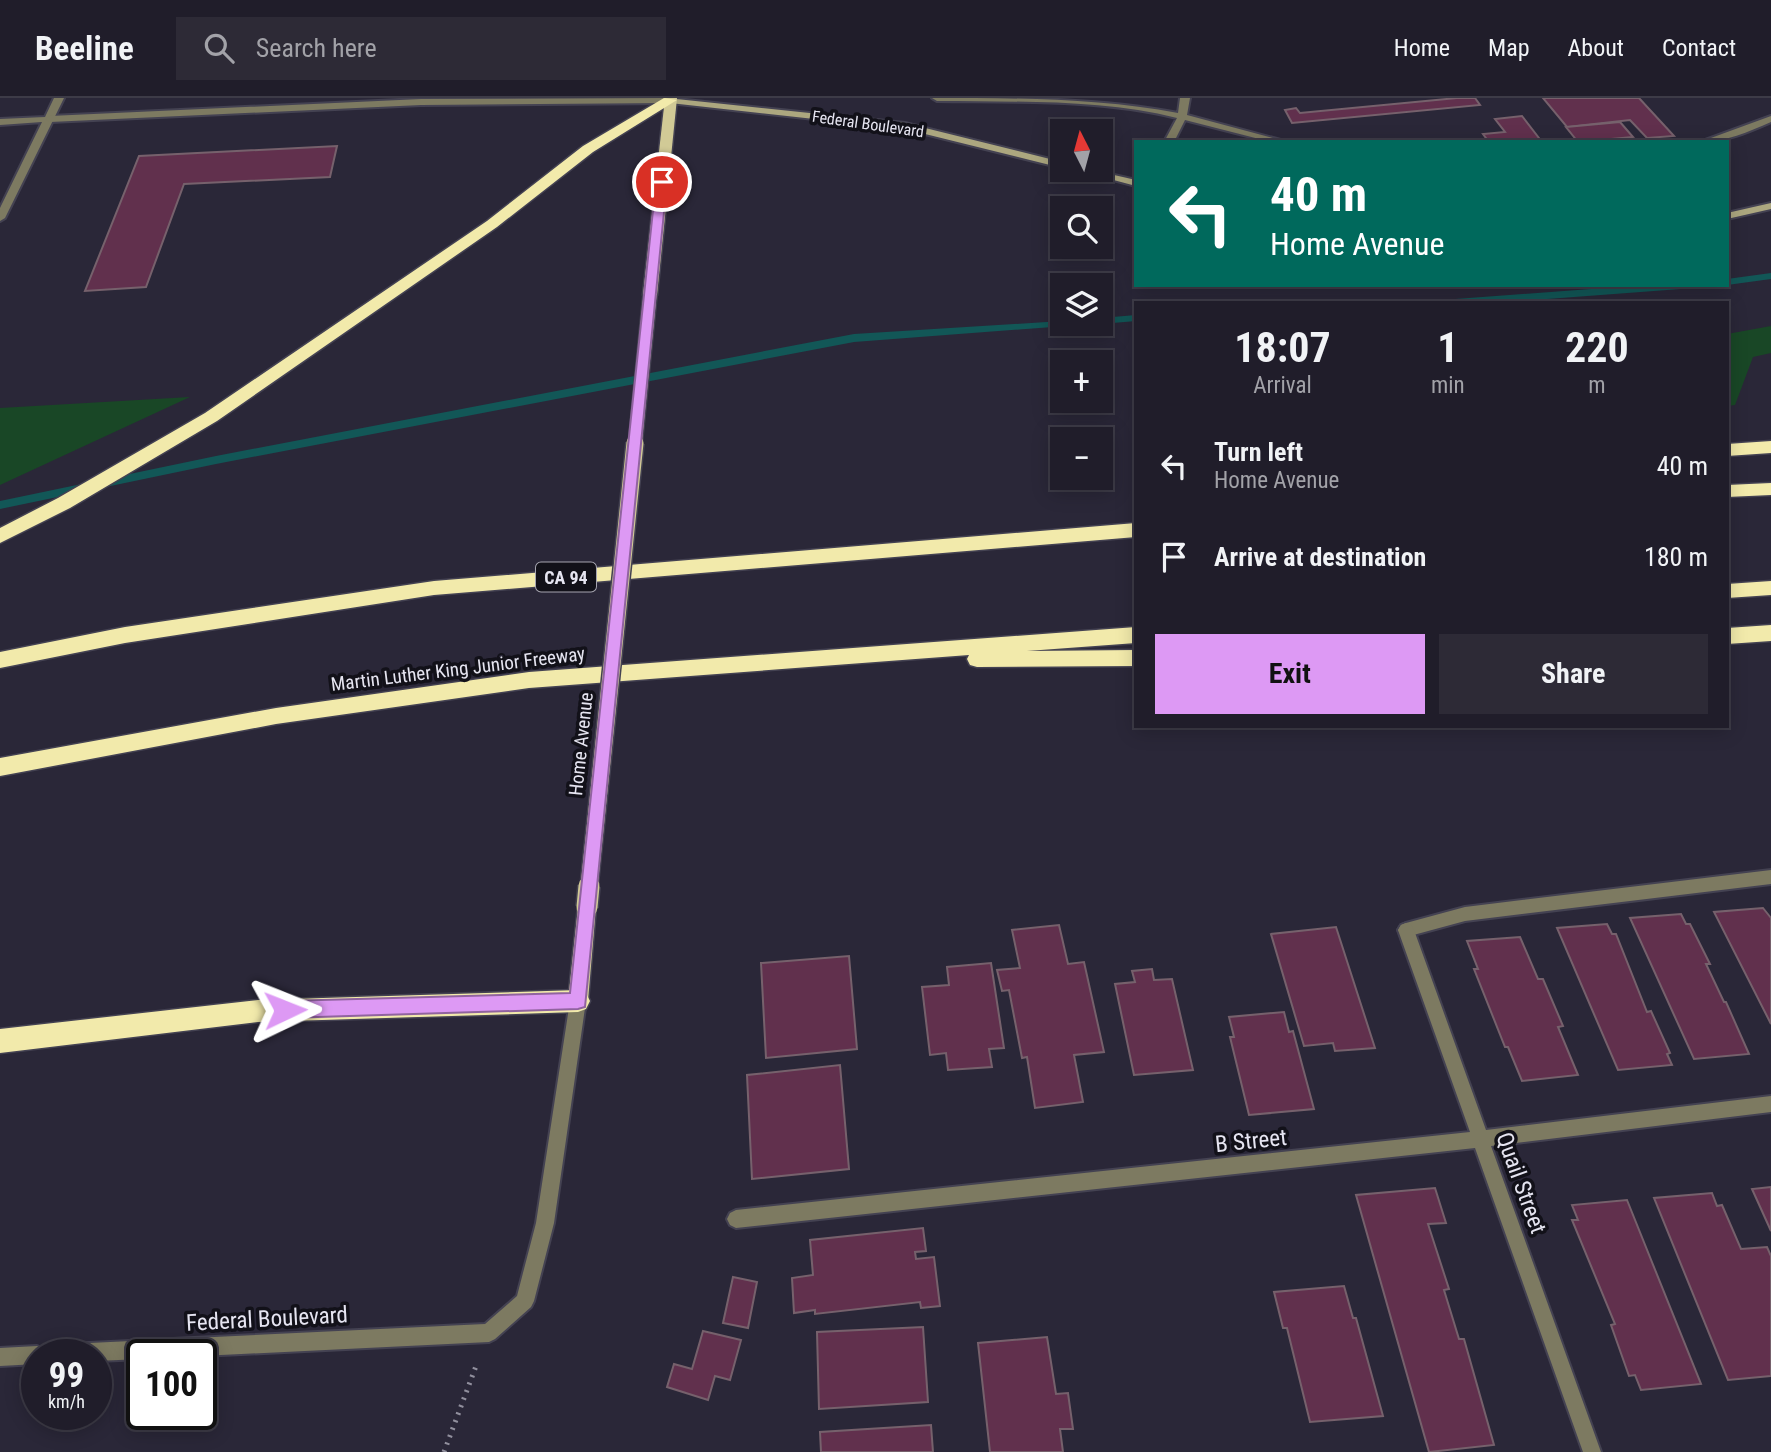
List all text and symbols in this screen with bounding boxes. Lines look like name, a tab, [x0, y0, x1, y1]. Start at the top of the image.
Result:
search box	[176, 17, 666, 80]
text: Beeline	[35, 29, 134, 68]
icon: search	[200, 29, 238, 67]
text: Search here	[256, 33, 377, 63]
text: Home	[1394, 34, 1450, 62]
text: Map	[1488, 34, 1530, 62]
text: About	[1568, 34, 1624, 62]
text: Contact	[1662, 34, 1736, 62]
street label: Federal Boulevard	[811, 107, 925, 141]
north arrow	[1050, 119, 1113, 182]
map controls	[1050, 119, 1113, 490]
pin	[632, 152, 692, 212]
icon: arrive	[643, 163, 681, 201]
text: 40 m	[1270, 166, 1367, 223]
icon: left	[1155, 168, 1246, 259]
button: search	[1050, 196, 1113, 259]
text: Home Avenue	[1270, 225, 1444, 263]
button: layers	[1050, 273, 1113, 336]
text: 18:07	[1234, 323, 1331, 372]
text: 1	[1437, 323, 1458, 372]
text: 220	[1565, 323, 1629, 372]
button: +	[1050, 350, 1113, 413]
text: Arrival	[1253, 372, 1312, 399]
text: min	[1431, 372, 1465, 399]
text: m	[1588, 372, 1605, 399]
button: −	[1050, 427, 1113, 490]
text: Turn left	[1214, 437, 1303, 467]
icon: left	[1155, 447, 1193, 485]
text: 40 m	[1657, 451, 1708, 481]
text: Home Avenue	[1214, 467, 1339, 494]
icon: arrive	[1155, 538, 1193, 576]
text: Arrive at destination	[1214, 542, 1426, 572]
text: 180 m	[1644, 542, 1708, 572]
road number: CA 94	[536, 562, 596, 592]
button: Exit	[1155, 634, 1425, 714]
button: Share	[1439, 634, 1708, 714]
street label: Martin Luther King Junior Freeway	[330, 642, 586, 696]
street label: Home Avenue	[564, 691, 598, 797]
position arrow	[248, 973, 322, 1047]
street label: B Street	[1214, 1124, 1288, 1158]
street label: Quail Street	[1490, 1129, 1552, 1237]
street label: Federal Boulevard	[185, 1301, 349, 1337]
speed limit sign: 100	[126, 1339, 217, 1430]
text: 99	[49, 1355, 84, 1396]
text: km/h	[48, 1391, 85, 1412]

